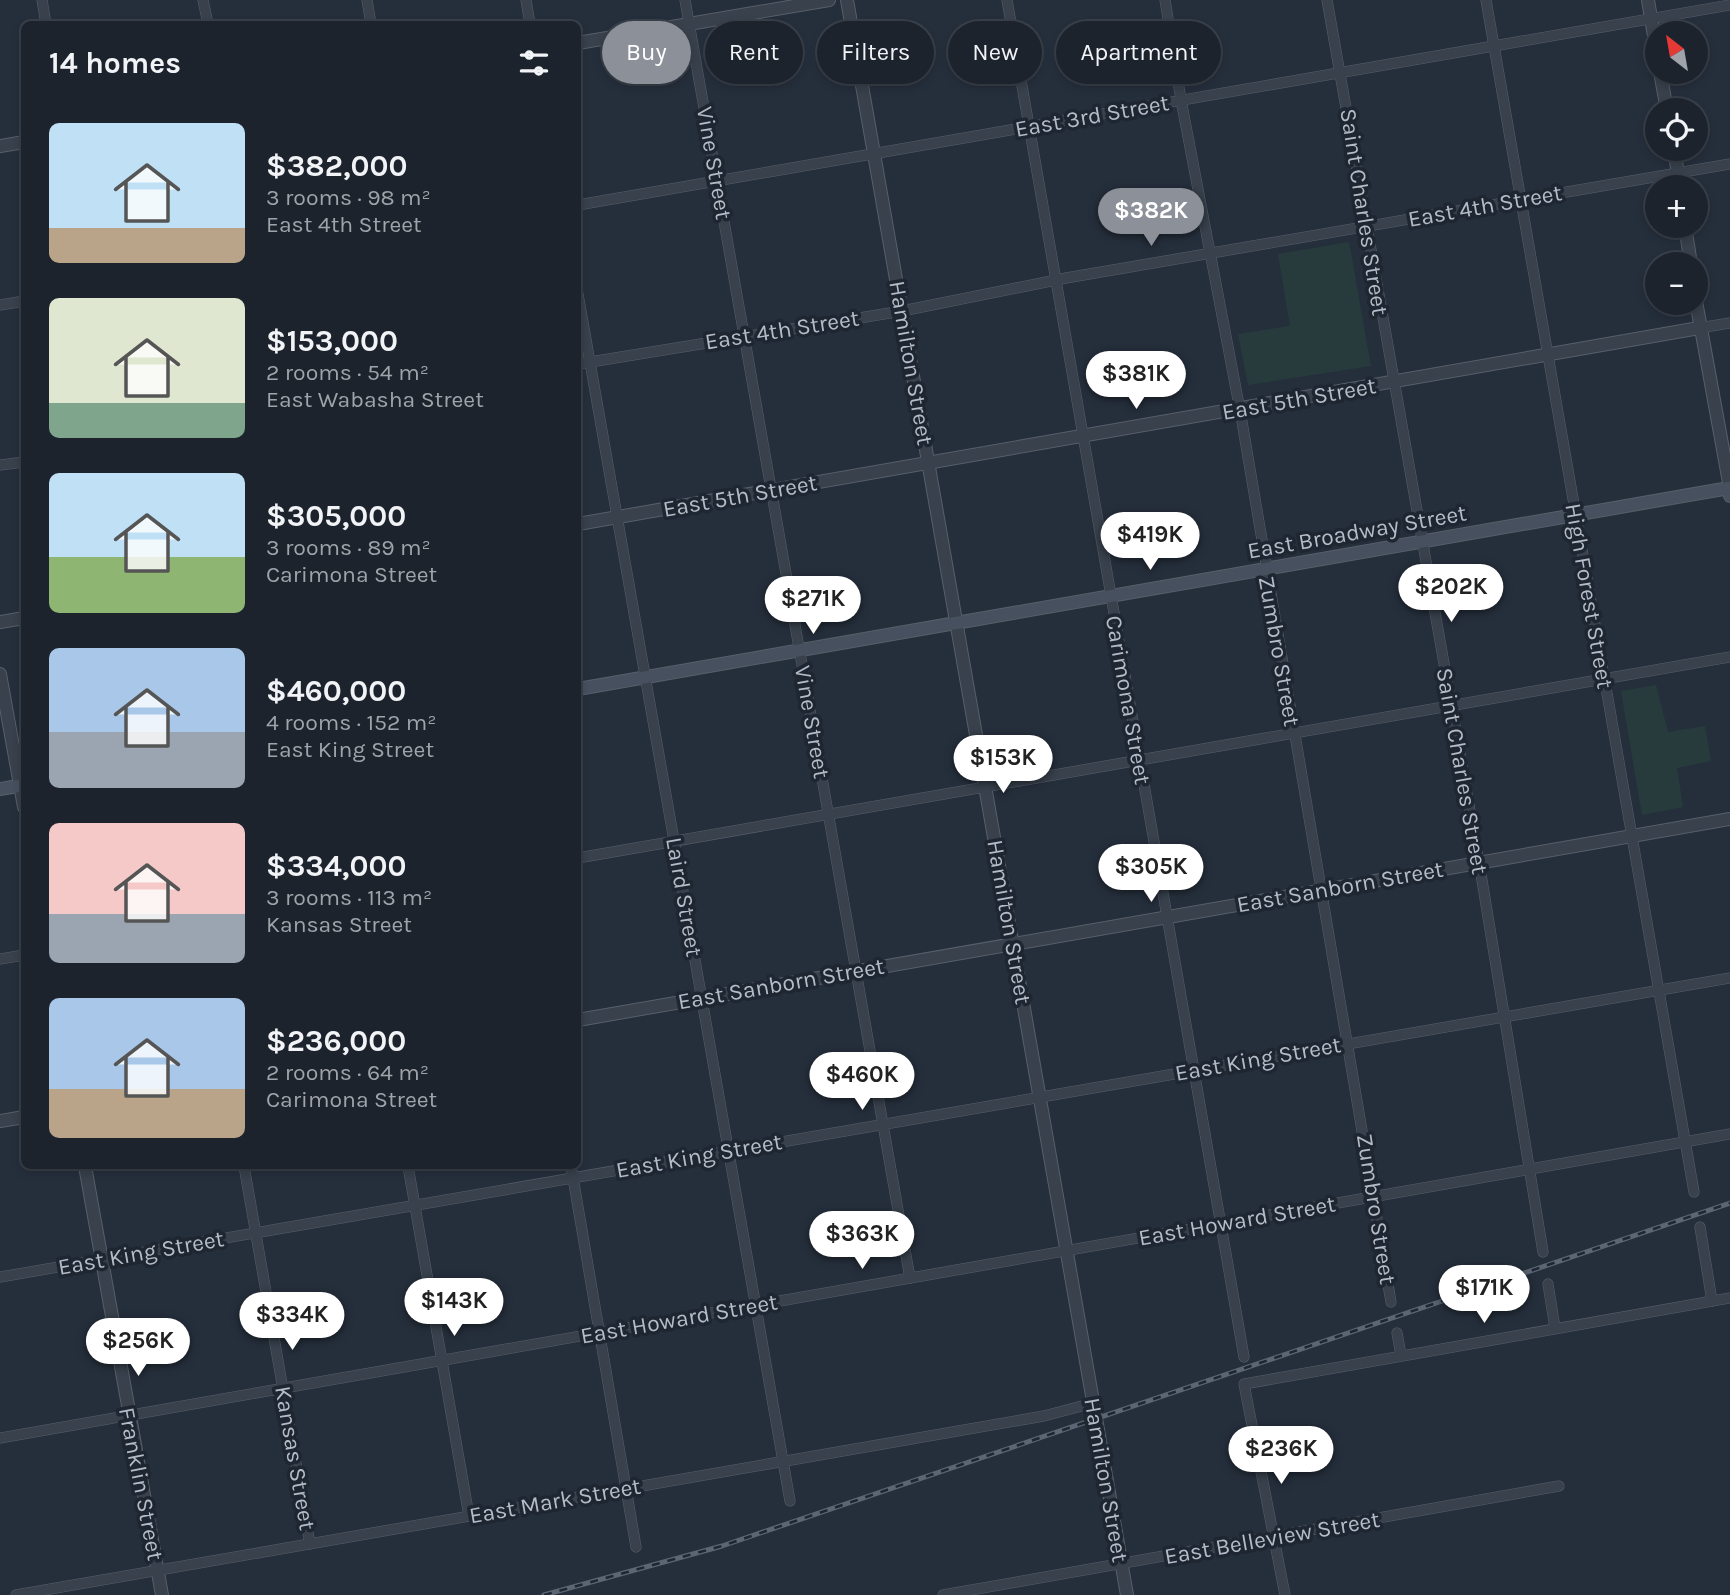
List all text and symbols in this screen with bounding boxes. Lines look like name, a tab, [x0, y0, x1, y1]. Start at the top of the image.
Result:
chip: Buy	[602, 21, 691, 84]
chip: Rent	[705, 21, 803, 84]
chip: Filters	[817, 21, 934, 84]
chip: New	[948, 21, 1042, 84]
chip: Apartment	[1056, 21, 1221, 84]
north arrow	[1645, 21, 1708, 84]
map controls	[1645, 21, 1708, 315]
icon: filters	[515, 44, 553, 82]
text: 14 homes	[49, 45, 181, 81]
street label: East 3rd Street	[1013, 89, 1171, 143]
button: locate	[1645, 98, 1708, 161]
street label: Vine Street	[691, 104, 737, 222]
street label: Saint Charles Street	[1334, 107, 1394, 318]
text: $382,000	[266, 148, 407, 184]
icon: home	[105, 151, 189, 235]
button: +	[1645, 175, 1708, 238]
street label: East 4th Street	[1406, 179, 1564, 233]
text: 3 rooms · 98 m²	[266, 184, 431, 211]
pin: $382K	[1102, 188, 1200, 248]
text: $382K	[1114, 197, 1188, 224]
text: East 4th Street	[266, 211, 422, 238]
button: −	[1645, 252, 1708, 315]
street label: Hamilton Street	[883, 279, 939, 448]
street label: East 4th Street	[703, 304, 861, 356]
text: $153,000	[266, 323, 398, 359]
icon: home	[105, 326, 189, 410]
pin: $381K	[1087, 352, 1185, 411]
text: 2 rooms · 54 m²	[266, 359, 429, 386]
text: $381K	[1102, 360, 1170, 387]
street label: East 5th Street	[1220, 372, 1378, 426]
text: East Wabasha Street	[266, 386, 484, 413]
street label: East 5th Street	[661, 469, 819, 523]
text: $305,000	[266, 498, 406, 534]
street label: East Broadway Street	[1245, 499, 1469, 565]
icon: home	[105, 501, 189, 585]
street label: High Forest Street	[1559, 501, 1619, 691]
pin: $419K	[1101, 512, 1199, 572]
text: $419K	[1117, 521, 1183, 548]
text: 3 rooms · 89 m²	[266, 534, 431, 561]
text: Carimona Street	[266, 561, 437, 588]
pin: $202K	[1402, 564, 1500, 624]
text: $202K	[1414, 573, 1488, 600]
street label: Zumbro Street	[1252, 574, 1306, 729]
pin: $271K	[764, 576, 862, 636]
text: $271K	[781, 585, 845, 612]
street label: Carimona Street	[1100, 613, 1156, 787]
street label: Vine Street	[789, 663, 835, 781]
street label: Saint Charles Street	[1431, 666, 1494, 877]
text: $460,000	[266, 673, 406, 709]
icon: home	[105, 676, 189, 760]
text: 4 rooms · 152 m²	[266, 709, 437, 736]
text: East King Street	[266, 736, 434, 763]
pin: $153K	[954, 736, 1052, 795]
text: $153K	[970, 744, 1036, 771]
street label: Laird Street	[660, 835, 708, 959]
street label: Hamilton Street	[981, 838, 1037, 1007]
pin: $305K	[1102, 844, 1200, 904]
text: $334,000	[266, 848, 406, 884]
icon: home	[105, 851, 189, 935]
text: $305K	[1114, 853, 1188, 880]
street label: East Sanborn Street	[1235, 855, 1446, 918]
text: 3 rooms · 113 m²	[266, 884, 432, 911]
text: Kansas Street	[266, 911, 412, 938]
street label: East Sanborn Street	[676, 952, 887, 1015]
text: $236,000	[266, 1023, 406, 1059]
icon: home	[105, 1026, 189, 1110]
street label: East King Street	[1173, 1031, 1343, 1087]
pin: $460K	[813, 1052, 911, 1112]
text: 2 rooms · 64 m²	[266, 1059, 429, 1086]
text: $460K	[825, 1061, 899, 1088]
text: Carimona Street	[266, 1086, 437, 1113]
street label: East King Street	[614, 1128, 784, 1184]
street label: Zumbro Street	[1351, 1132, 1401, 1287]
street label: East Howard Street	[1136, 1190, 1338, 1252]
pin: $363K	[813, 1212, 911, 1271]
text: $363K	[825, 1220, 899, 1247]
street label: East King Street	[56, 1225, 226, 1281]
pin: $171K	[1435, 1266, 1533, 1325]
text: $171K	[1455, 1274, 1513, 1301]
pin: $143K	[405, 1278, 503, 1338]
text: $143K	[420, 1287, 488, 1314]
street label: East Howard Street	[578, 1288, 780, 1350]
pin: $334K	[243, 1292, 341, 1352]
text: $334K	[255, 1301, 329, 1328]
pin: $256K	[89, 1318, 187, 1378]
text: $256K	[102, 1327, 174, 1354]
street label: Kansas Street	[269, 1384, 321, 1533]
street label: Hamilton Street	[1078, 1396, 1134, 1565]
street label: Franklin Street	[113, 1405, 169, 1563]
pin: $236K	[1232, 1426, 1330, 1486]
text: $236K	[1244, 1435, 1318, 1462]
street label: East Mark Street	[467, 1473, 643, 1529]
street label: East Belleview Street	[1162, 1506, 1382, 1570]

